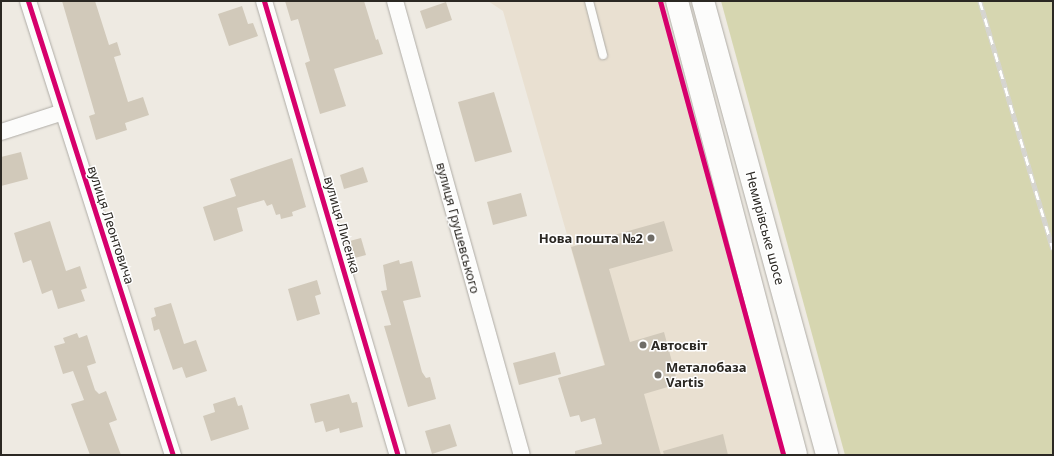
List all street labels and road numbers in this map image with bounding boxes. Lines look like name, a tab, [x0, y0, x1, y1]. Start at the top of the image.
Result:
street label: вулиця Грушевського	[433, 161, 483, 295]
street label: вулиця Леонтовича	[84, 164, 138, 286]
street label: Немирівське шосе	[742, 170, 788, 286]
street label: вулиця Лисенка	[321, 175, 363, 275]

